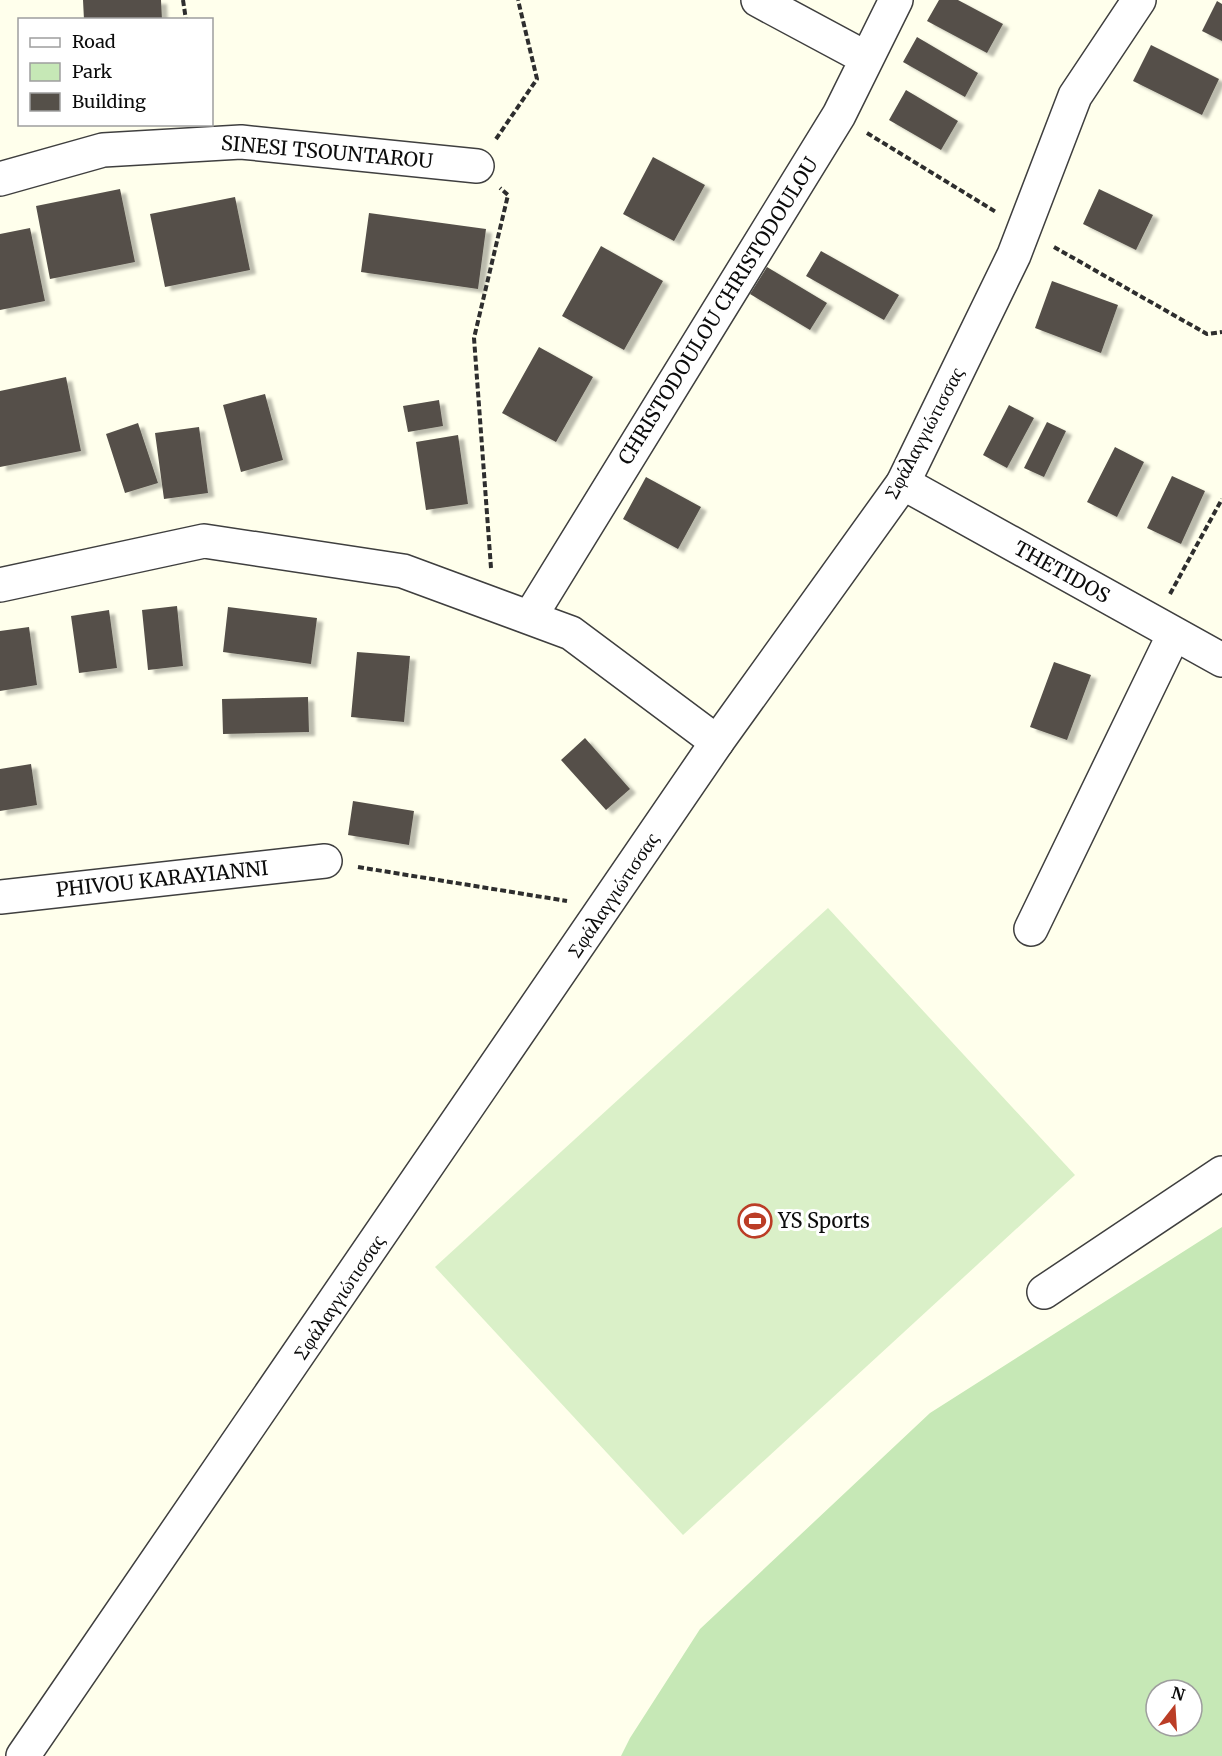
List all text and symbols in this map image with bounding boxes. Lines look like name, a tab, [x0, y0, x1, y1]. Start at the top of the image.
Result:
legend	[18, 18, 213, 126]
text: Road	[72, 30, 116, 53]
text: Park	[72, 60, 113, 83]
text: Building	[72, 90, 146, 113]
street label: SINESI TSOUNTAROU	[220, 130, 434, 173]
street label: CHRISTODOULOU CHRISTODOULOU	[612, 152, 823, 469]
street label: Σφάλαγγιώτισσας	[878, 363, 969, 503]
street label: THETIDOS	[1010, 535, 1115, 608]
street label: Σφάλαγγιώτισσας	[562, 827, 664, 962]
street label: PHIVOU KARAYIANNI	[55, 855, 269, 902]
sports icon: YS Sports	[737, 1203, 773, 1239]
place label: YS Sports	[777, 1208, 870, 1233]
street label: Σφάλαγγιώτισσας	[288, 1229, 390, 1364]
north arrow	[1144, 1678, 1204, 1738]
text: N	[1169, 1682, 1188, 1705]

